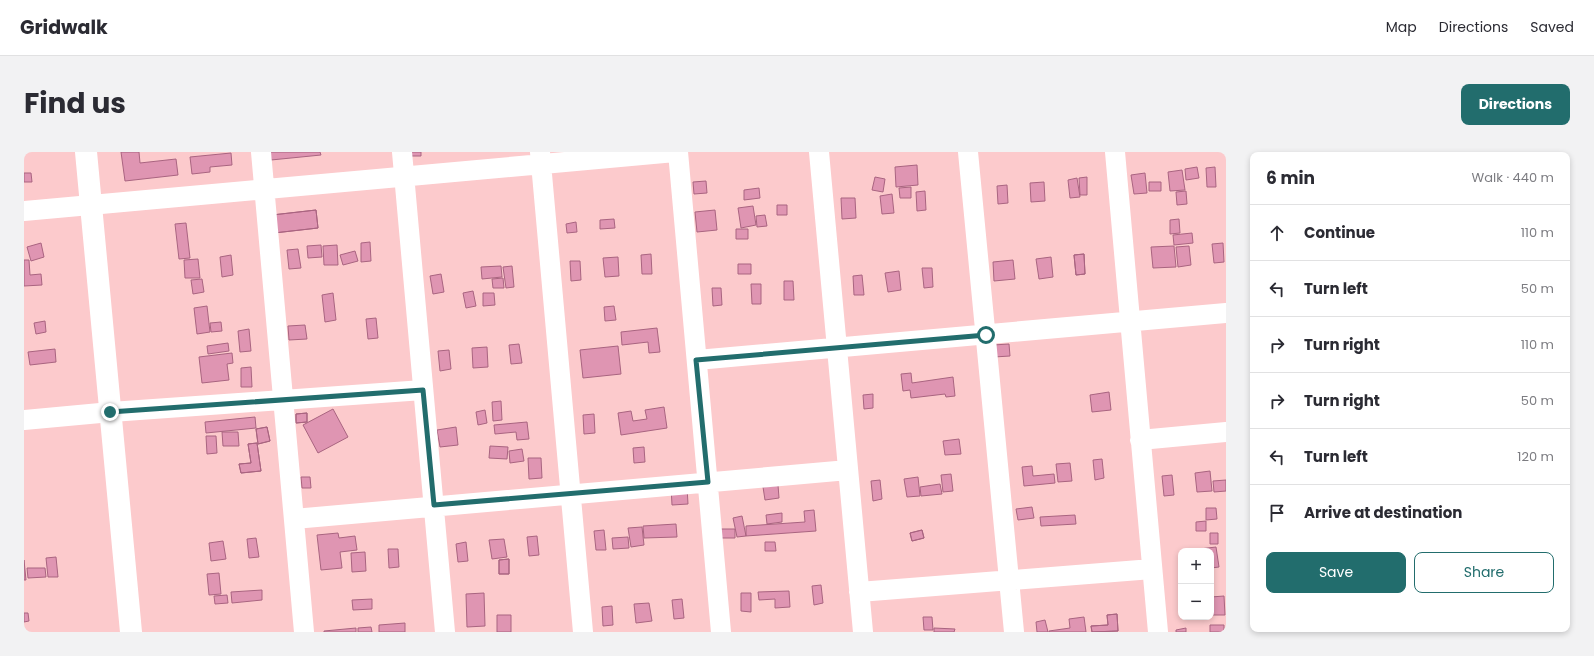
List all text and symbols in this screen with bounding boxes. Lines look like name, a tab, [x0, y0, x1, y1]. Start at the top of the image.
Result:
text: Gridwalk	[20, 14, 108, 41]
text: Map	[1386, 17, 1417, 37]
text: Directions	[1439, 17, 1508, 37]
text: Saved	[1530, 17, 1574, 37]
text: Find us	[24, 84, 126, 123]
button: Directions	[1461, 84, 1570, 125]
text: 6 min	[1266, 166, 1315, 190]
text: Walk · 440 m	[1472, 168, 1554, 187]
icon: ahead	[1266, 222, 1288, 244]
text: Continue	[1304, 222, 1375, 243]
text: 110 m	[1521, 223, 1554, 242]
icon: left	[1266, 278, 1288, 300]
text: Turn left	[1304, 278, 1368, 299]
text: 50 m	[1521, 279, 1554, 298]
route start	[977, 326, 995, 344]
icon: right	[1266, 334, 1288, 356]
text: Turn right	[1304, 334, 1380, 355]
text: 110 m	[1521, 335, 1554, 354]
icon: right	[1266, 390, 1288, 412]
text: Turn right	[1304, 390, 1380, 411]
text: 50 m	[1521, 391, 1554, 410]
route end	[101, 403, 119, 421]
icon: left	[1266, 446, 1288, 468]
text: Turn left	[1304, 446, 1368, 467]
text: 120 m	[1517, 447, 1554, 466]
icon: arrive	[1266, 502, 1288, 524]
text: Arrive at destination	[1304, 502, 1462, 523]
map controls	[1178, 548, 1214, 620]
button: +	[1178, 548, 1214, 584]
button: Save	[1266, 552, 1406, 593]
button: Share	[1414, 552, 1554, 593]
button: −	[1178, 584, 1214, 620]

